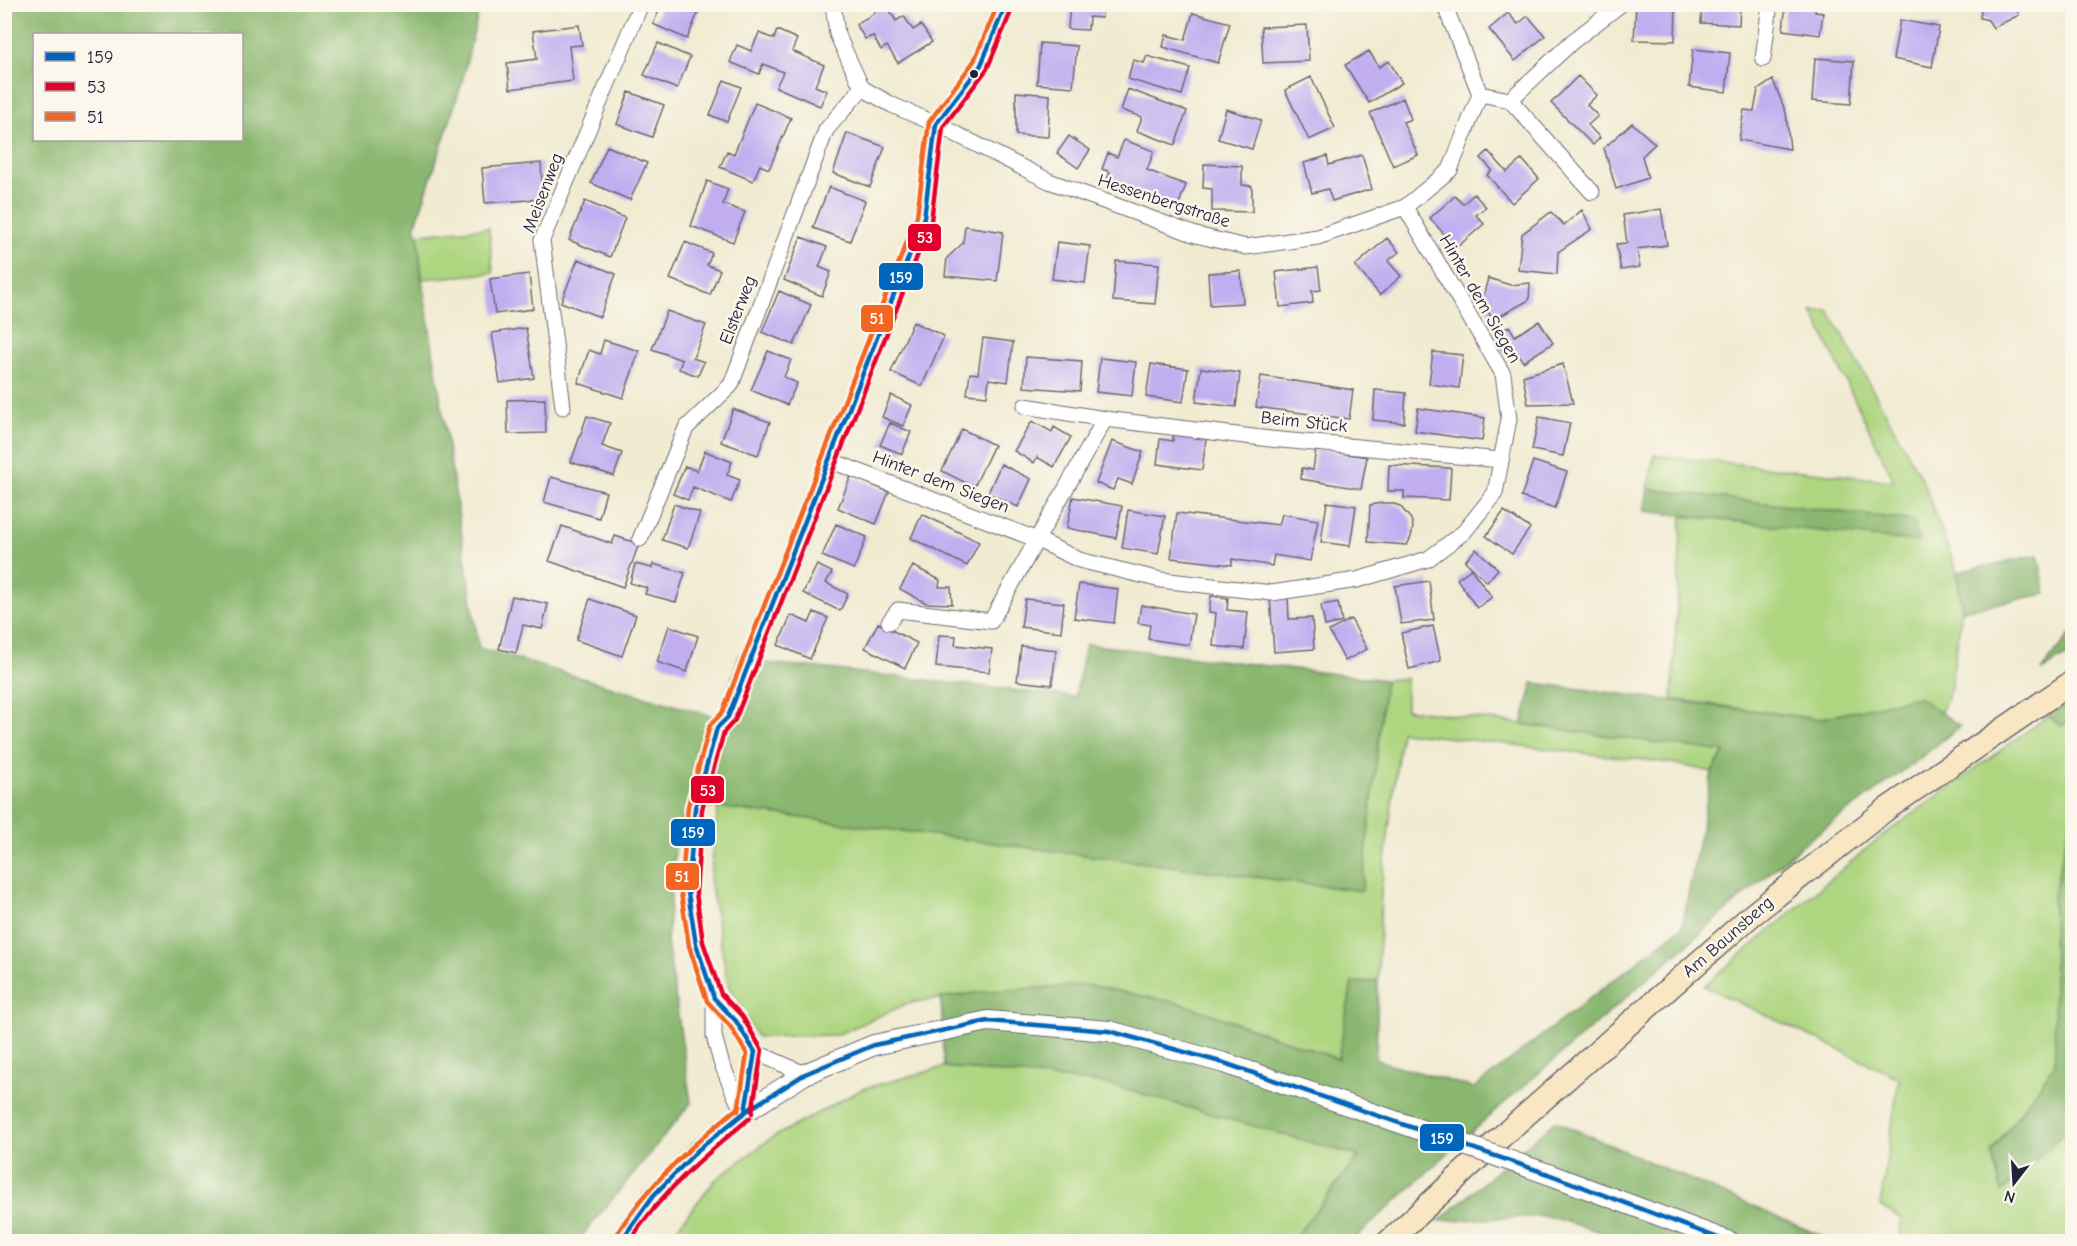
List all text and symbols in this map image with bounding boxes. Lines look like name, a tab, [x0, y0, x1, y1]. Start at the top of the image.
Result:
legend	[33, 33, 243, 141]
text: 159	[87, 47, 113, 68]
unlabelled marker	[968, 68, 980, 80]
text: 53	[87, 77, 106, 98]
text: 51	[87, 107, 104, 128]
street label: Meisenweg	[518, 150, 568, 236]
street label: Hessenbergstraße	[1095, 170, 1233, 232]
line badge: 53	[907, 223, 942, 252]
text: 53	[917, 229, 933, 247]
street label: Hinter dem Siegen	[1435, 231, 1525, 367]
line badge: 159	[878, 262, 924, 291]
text: 159	[889, 269, 913, 287]
street label: Elsterweg	[715, 273, 761, 347]
line badge: 51	[860, 304, 894, 333]
text: 51	[870, 310, 884, 328]
street label: Beim Stück	[1260, 407, 1349, 437]
street label: Hinter dem Siegen	[870, 446, 1012, 518]
line badge: 53	[690, 775, 725, 804]
text: 53	[700, 782, 716, 800]
line badge: 159	[670, 818, 716, 847]
text: 159	[681, 824, 705, 842]
line badge: 51	[665, 862, 700, 891]
text: 51	[675, 868, 689, 886]
street label: Am Baunsberg	[1678, 892, 1778, 982]
line badge: 159	[1419, 1123, 1465, 1152]
text: 159	[1430, 1130, 1454, 1148]
north arrow	[1984, 1153, 2044, 1213]
text: N	[2002, 1186, 2018, 1207]

